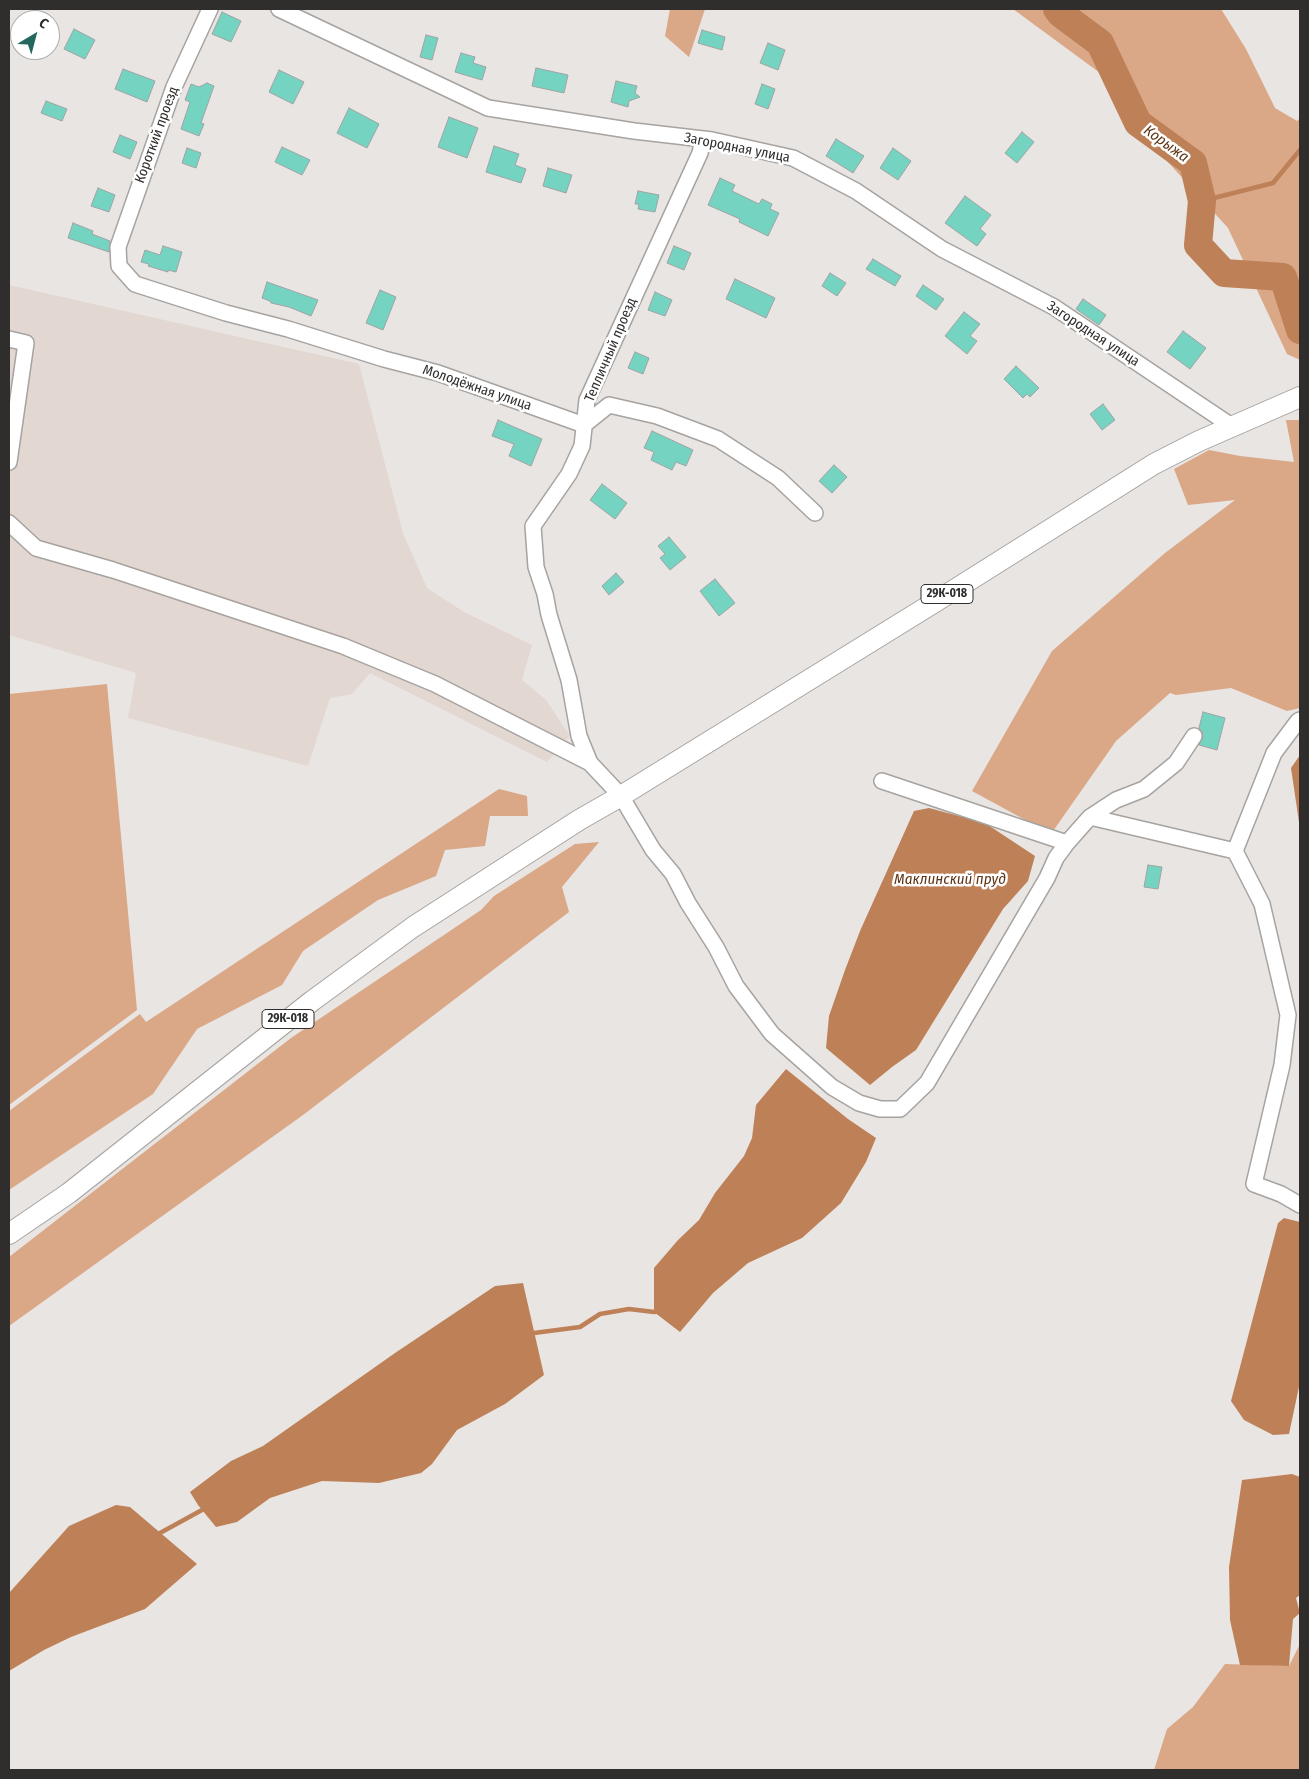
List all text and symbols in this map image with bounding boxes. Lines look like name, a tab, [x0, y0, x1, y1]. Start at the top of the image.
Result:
north arrow	[10, 10, 60, 60]
text: С	[36, 14, 52, 32]
street label: Короткий проезд	[132, 84, 182, 186]
water label: Корыжа	[1140, 122, 1192, 166]
street label: Загородная улица	[683, 130, 791, 166]
street label: Тепличный проезд	[582, 296, 640, 404]
street label: Загородная улица	[1043, 298, 1143, 370]
street label: Молодёжная улица	[420, 361, 534, 415]
road number: 29К-018	[921, 584, 973, 604]
water label: Маклинский пруд	[894, 871, 1006, 889]
road number: 29К-018	[262, 1010, 314, 1028]

